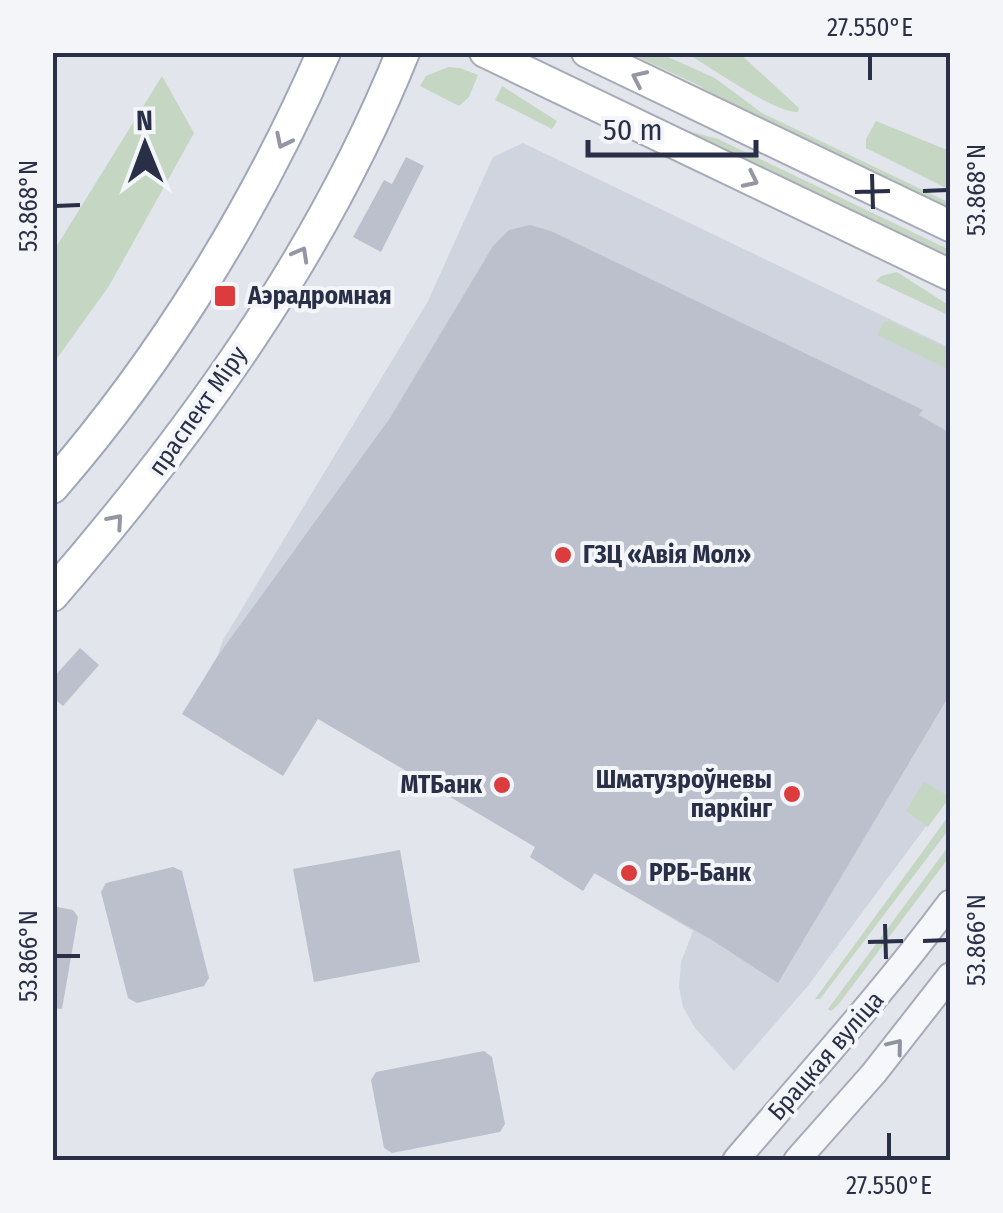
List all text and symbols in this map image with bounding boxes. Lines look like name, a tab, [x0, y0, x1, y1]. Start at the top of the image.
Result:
text: 27.550°E	[827, 13, 913, 43]
one-way arrow	[631, 70, 649, 90]
north arrow	[95, 95, 195, 195]
scale bar	[588, 95, 756, 157]
text: N	[136, 104, 153, 137]
text: 50 m	[603, 112, 663, 148]
one-way arrow	[275, 130, 295, 148]
text: 53.868°N	[962, 144, 992, 236]
text: 53.868°N	[14, 160, 44, 252]
one-way arrow	[741, 167, 759, 187]
one-way arrow	[288, 247, 308, 265]
place label: Аэрадромная	[247, 281, 392, 311]
marker: Аэрадромная	[212, 283, 238, 309]
street label: праспект Міру	[142, 341, 254, 481]
one-way arrow	[105, 515, 123, 533]
place label: ГЗЦ «Авія Мол»	[583, 540, 751, 570]
marker: ГЗЦ «Авія Мол»	[552, 544, 574, 566]
place label: Шматузроўневы паркінг	[596, 765, 772, 824]
place label: МТБанк	[400, 770, 482, 800]
marker: МТБанк	[491, 774, 513, 796]
marker: Шматузроўневы паркінг	[781, 783, 803, 805]
place label: РРБ-Банк	[649, 858, 751, 888]
marker: РРБ-Банк	[618, 862, 640, 884]
text: 53.866°N	[962, 894, 992, 986]
text: 53.866°N	[14, 910, 44, 1002]
street label: Брацкая вуліца	[762, 985, 890, 1127]
one-way arrow	[884, 1039, 902, 1057]
text: 27.550°E	[846, 1171, 932, 1201]

